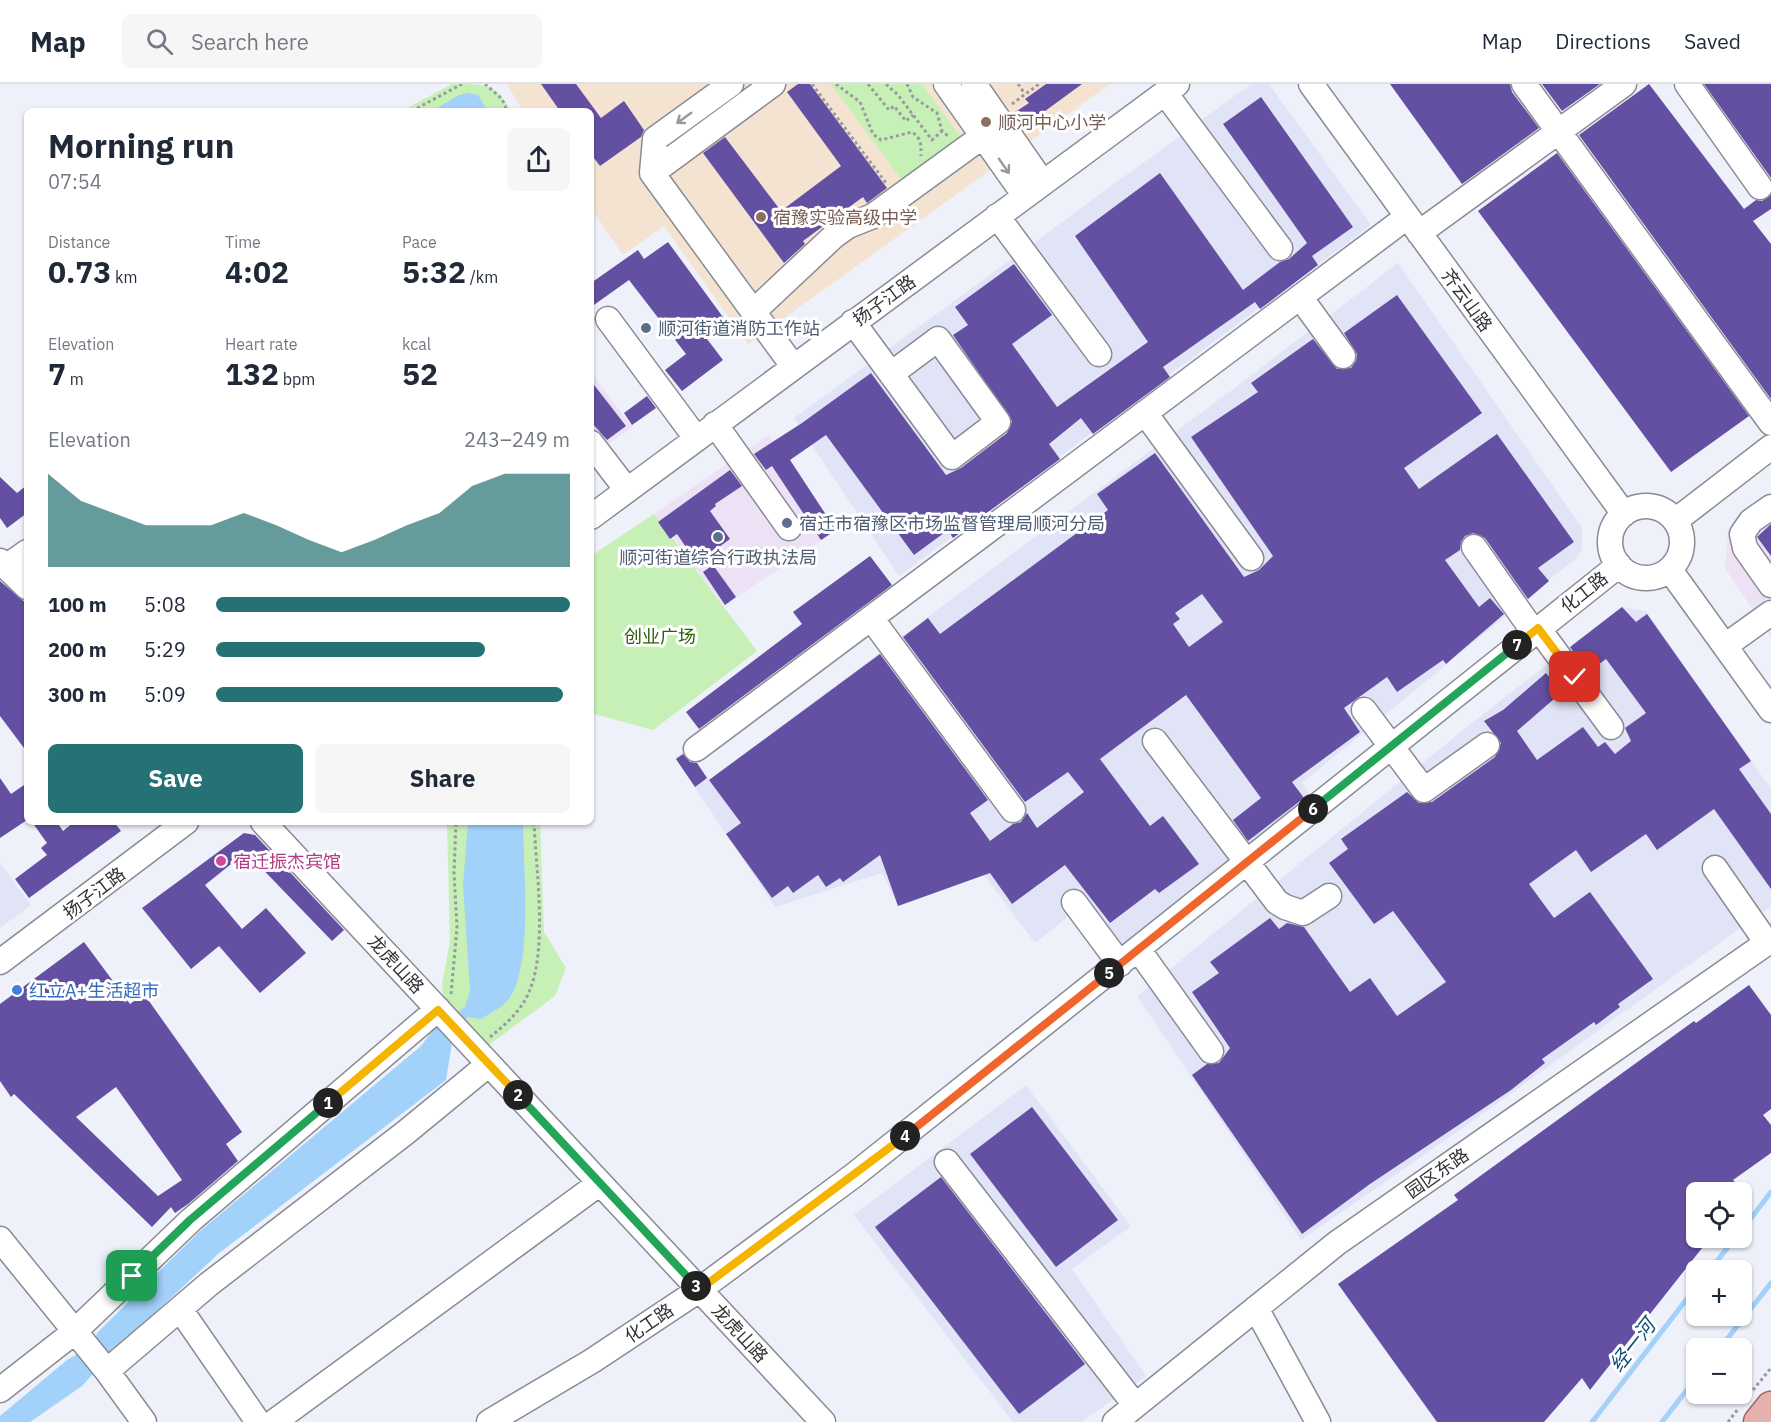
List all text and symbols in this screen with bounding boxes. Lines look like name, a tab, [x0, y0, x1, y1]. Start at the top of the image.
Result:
search box	[122, 14, 542, 68]
text: Map	[30, 23, 86, 60]
icon: search	[143, 25, 176, 58]
text: Search here	[191, 27, 309, 56]
text: Map	[1482, 27, 1522, 55]
text: Directions	[1555, 27, 1651, 55]
text: Saved	[1684, 27, 1741, 55]
place label: 顺河中心小学	[998, 111, 1106, 134]
one-way arrow	[676, 112, 692, 125]
marker: 顺河中心小学	[979, 115, 993, 129]
text: Morning run	[48, 124, 234, 167]
button: share	[507, 128, 570, 191]
one-way arrow	[998, 158, 1010, 174]
text: 07:54	[48, 168, 102, 195]
place label: 宿豫实验高级中学	[773, 206, 917, 229]
marker: 宿豫实验高级中学	[754, 210, 768, 224]
text: Distance	[48, 232, 110, 252]
text: Time	[225, 232, 261, 252]
text: Pace	[402, 232, 437, 252]
text: 0.73	[48, 252, 111, 291]
text: 4:02	[225, 252, 289, 291]
text: 5:32	[402, 252, 466, 291]
street label: 齐云山路	[1437, 264, 1497, 336]
text: km	[111, 267, 138, 287]
text: /km	[466, 267, 498, 287]
street label: 扬子江路	[848, 270, 920, 330]
place label: 顺河街道消防工作站	[658, 317, 820, 340]
marker: 顺河街道消防工作站	[639, 321, 653, 335]
text: Elevation	[48, 334, 114, 354]
text: Heart rate	[225, 334, 298, 354]
text: kcal	[402, 334, 431, 354]
text: 7	[48, 354, 66, 393]
text: 132	[225, 354, 279, 393]
text: 52	[402, 354, 438, 393]
text: m	[66, 369, 84, 389]
text: bpm	[279, 369, 315, 389]
text: Elevation	[48, 426, 131, 453]
text: 243–249 m	[464, 426, 570, 453]
place label: 宿迁市宿豫区市场监督管理局顺河分局	[799, 512, 1105, 535]
marker: 宿迁市宿豫区市场监督管理局顺河分局	[780, 516, 794, 530]
marker: 顺河街道综合行政执法局	[711, 530, 725, 544]
place label: 顺河街道综合行政执法局	[619, 546, 817, 569]
street label: 化工路	[1556, 566, 1612, 618]
text: 100 m	[48, 591, 107, 618]
text: 5:08	[144, 591, 186, 618]
park label: 创业广场	[624, 625, 696, 648]
pin: 7	[1502, 630, 1532, 660]
text: 7	[1512, 635, 1522, 655]
text: 200 m	[48, 636, 107, 663]
text: 5:29	[144, 636, 186, 663]
pin	[1549, 651, 1600, 702]
icon: check	[1558, 660, 1591, 693]
text: 300 m	[48, 681, 107, 708]
text: 5:09	[144, 681, 186, 708]
button: Save	[48, 744, 303, 813]
button: Share	[315, 744, 570, 813]
pin: 6	[1298, 794, 1328, 824]
text: 6	[1308, 799, 1318, 819]
place label: 宿迁振杰宾馆	[233, 850, 341, 873]
marker: 宿迁振杰宾馆	[214, 854, 228, 868]
street label: 扬子江路	[58, 862, 130, 924]
street label: 龙虎山路	[363, 930, 429, 998]
pin: 5	[1094, 958, 1124, 988]
text: 5	[1104, 963, 1114, 983]
place label: 红立A+生活超市	[29, 979, 159, 1002]
marker: 红立A+生活超市	[10, 983, 24, 997]
pin: 2	[503, 1080, 533, 1110]
text: 2	[513, 1085, 523, 1105]
pin: 1	[313, 1088, 343, 1118]
text: 1	[323, 1093, 333, 1113]
pin: 4	[890, 1121, 920, 1151]
text: 4	[900, 1126, 910, 1146]
street label: 园区东路	[1401, 1143, 1473, 1203]
map controls	[1686, 1182, 1752, 1404]
button: locate	[1686, 1182, 1752, 1248]
pin	[106, 1250, 157, 1301]
icon: arrive	[115, 1259, 148, 1292]
button: +	[1686, 1260, 1752, 1326]
pin: 3	[681, 1271, 711, 1301]
text: 3	[691, 1276, 701, 1296]
street label: 化工路	[620, 1298, 678, 1348]
street label: 龙虎山路	[707, 1299, 773, 1367]
water label: 经一河	[1603, 1310, 1664, 1377]
button: −	[1686, 1338, 1752, 1404]

